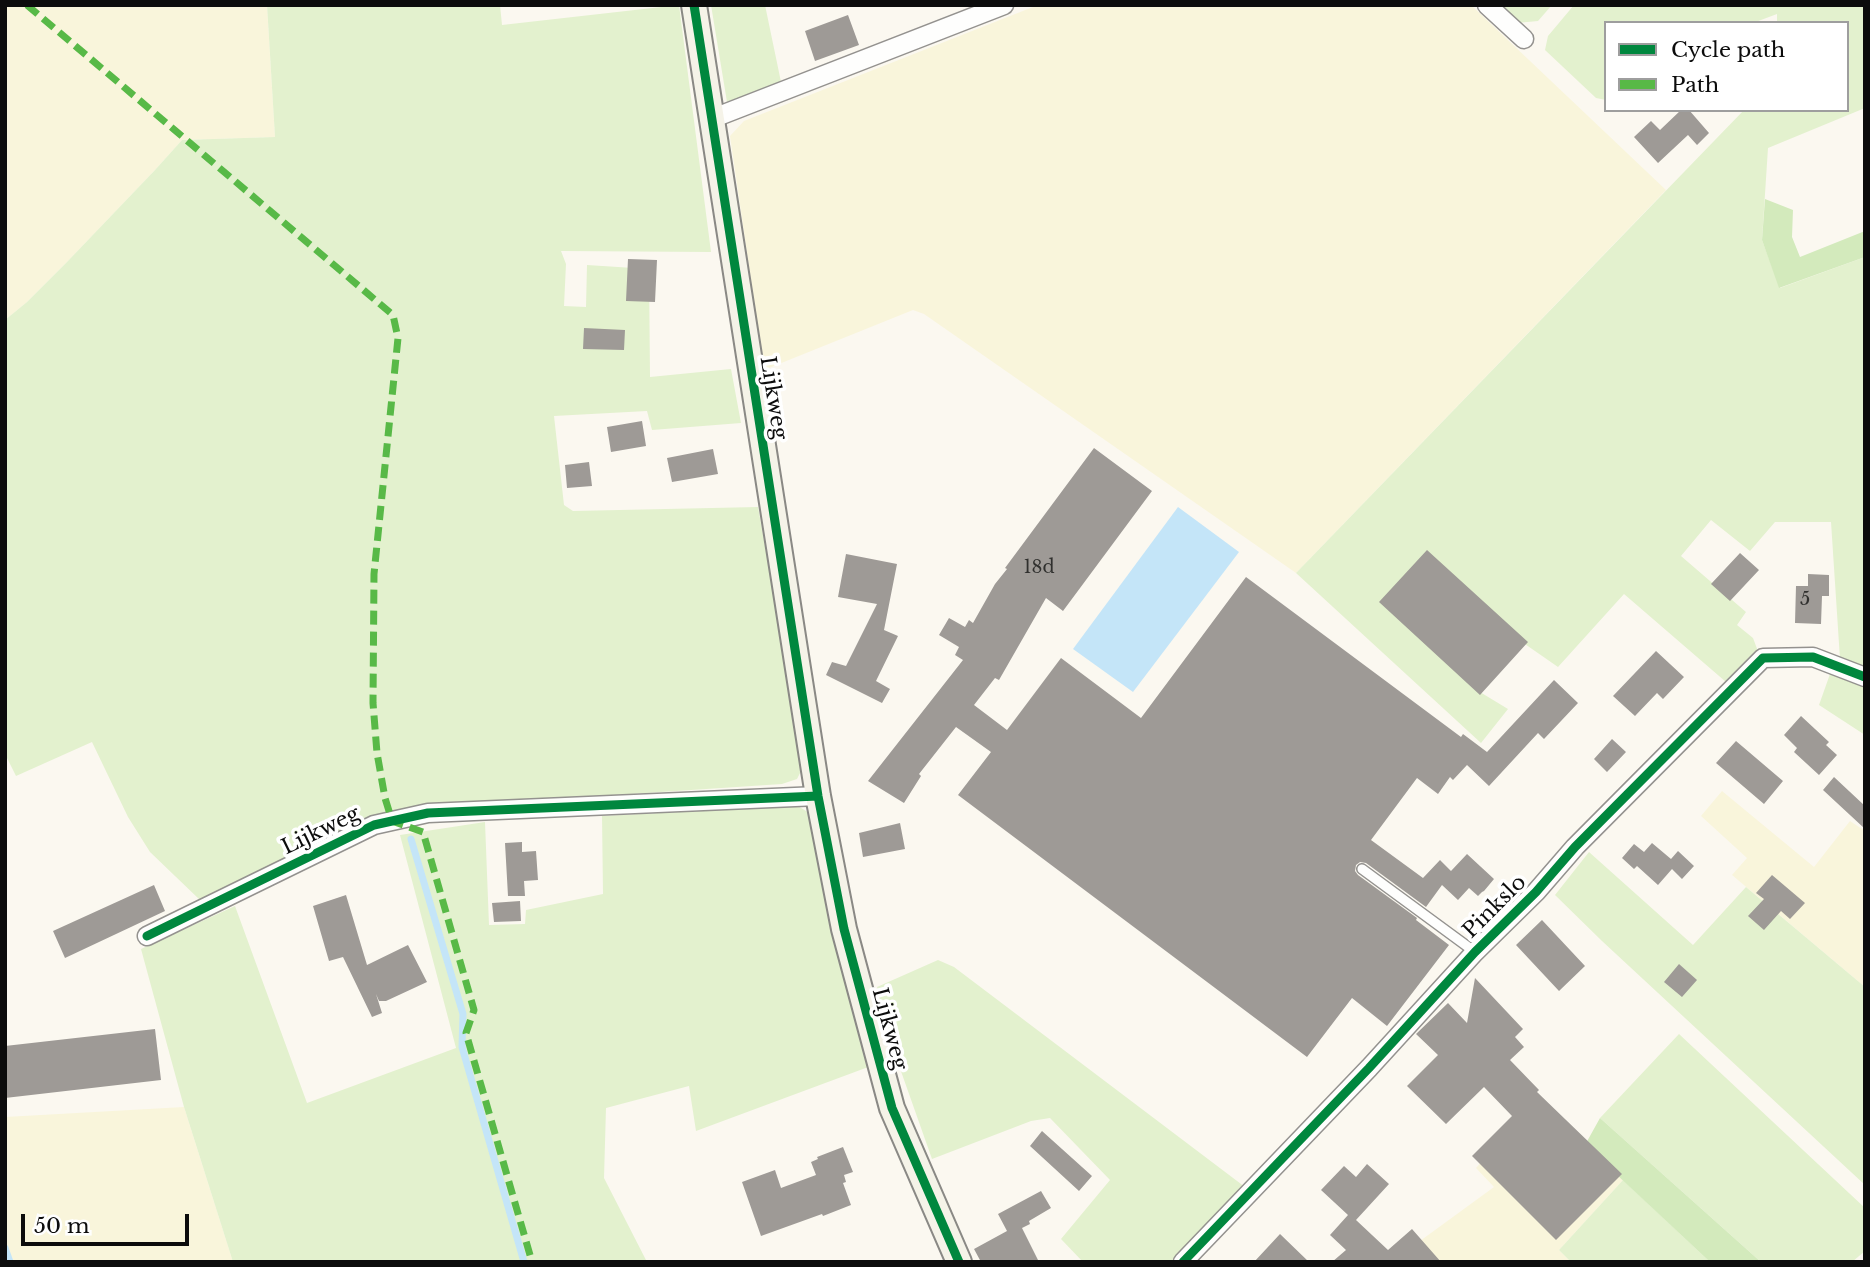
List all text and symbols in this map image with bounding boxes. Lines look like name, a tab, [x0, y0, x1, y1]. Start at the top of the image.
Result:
legend	[1604, 21, 1849, 112]
text: Cycle path	[1671, 37, 1785, 63]
text: Path	[1671, 72, 1719, 98]
street label: Lijkweg	[754, 355, 792, 441]
house number: 18d	[1023, 557, 1055, 579]
house number: 5	[1800, 589, 1810, 611]
street label: Lijkweg	[278, 801, 364, 861]
street label: Pinkslo	[1458, 870, 1532, 944]
street label: Lijkweg	[866, 985, 912, 1073]
scale bar	[24, 1200, 192, 1244]
text: 50 m	[34, 1213, 89, 1239]

